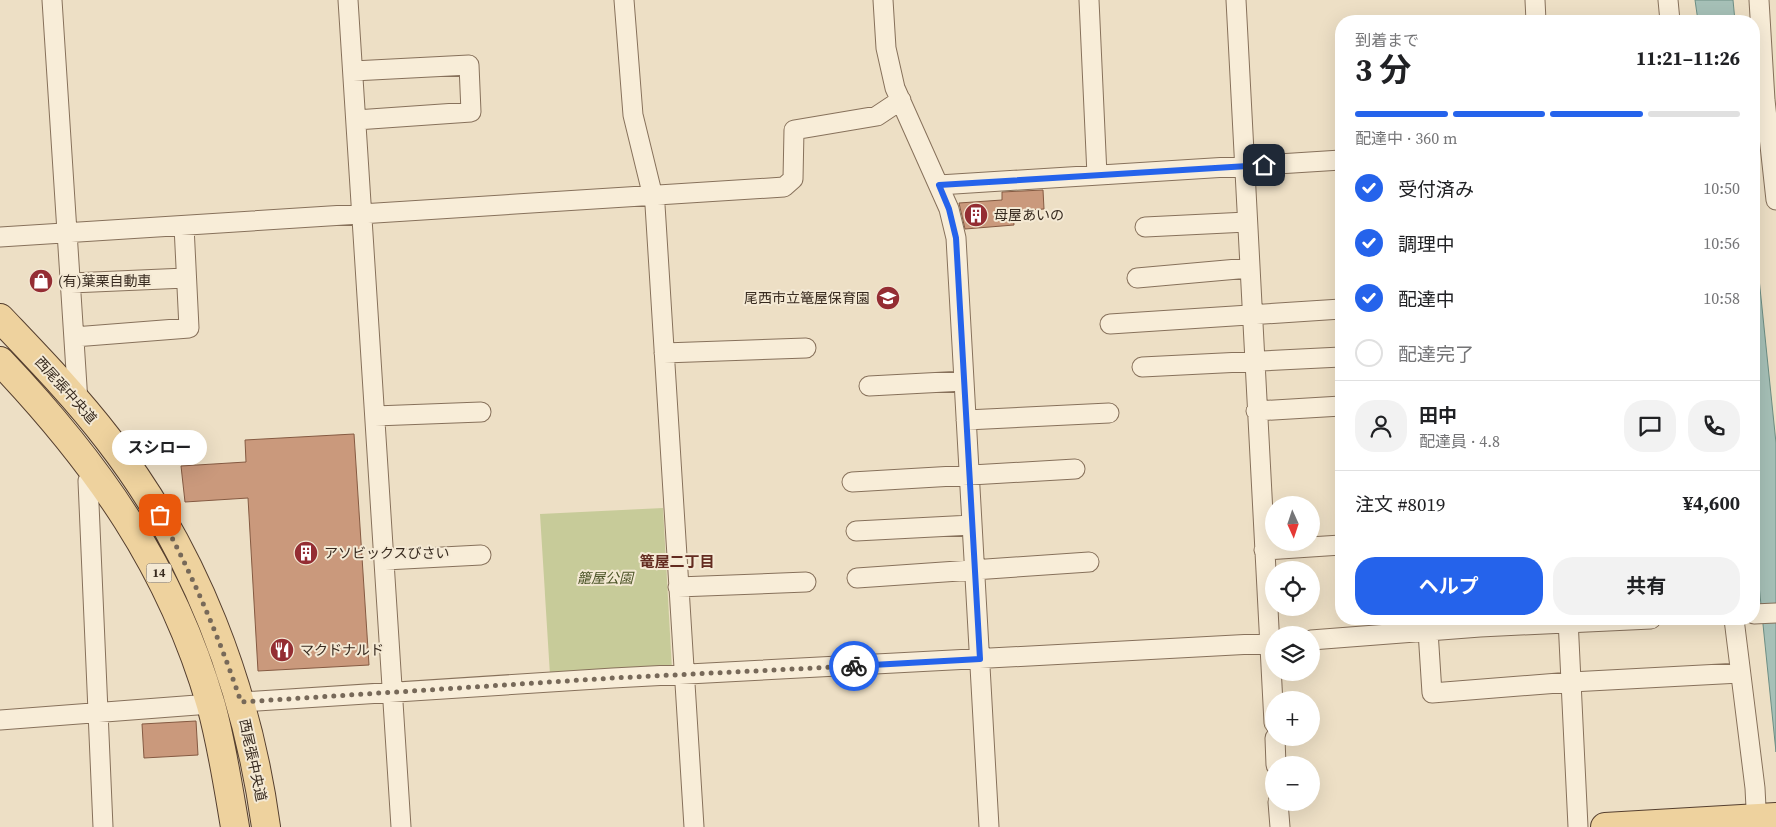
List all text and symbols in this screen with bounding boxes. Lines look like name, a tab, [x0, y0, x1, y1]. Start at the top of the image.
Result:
text: 到着まで	[1355, 29, 1419, 51]
text: 11:21–11:26	[1636, 45, 1740, 71]
text: 3 分	[1355, 48, 1411, 92]
text: 配達中 · 360 m	[1355, 127, 1457, 149]
pin	[1243, 144, 1285, 186]
icon: home	[1250, 151, 1278, 179]
icon: check	[1355, 174, 1383, 202]
text: 受付済み	[1398, 176, 1474, 202]
text: 10:50	[1703, 177, 1740, 199]
building icon: 母屋あいの	[963, 202, 989, 228]
place label: 母屋あいの	[994, 205, 1064, 225]
icon: check	[1355, 229, 1383, 257]
text: 調理中	[1398, 231, 1455, 257]
text: 10:56	[1703, 232, 1740, 254]
shop icon: (有)葉栗自動車	[28, 268, 54, 294]
place label: (有)葉栗自動車	[58, 271, 152, 291]
icon: check	[1355, 284, 1383, 312]
school or university icon: 尾西市立篭屋保育園	[875, 285, 901, 311]
text: 配達中	[1398, 286, 1455, 312]
text: 10:58	[1703, 287, 1740, 309]
place label: 尾西市立篭屋保育園	[744, 288, 870, 308]
text: 配達完了	[1398, 341, 1474, 367]
street label: 西尾張中央道	[30, 352, 102, 428]
button: person	[1355, 400, 1407, 452]
button: chat	[1624, 400, 1676, 452]
button: phone	[1688, 400, 1740, 452]
text: 田中	[1419, 402, 1457, 428]
callout: スシロー	[112, 430, 208, 465]
text: 配達員 · 4.8	[1419, 430, 1500, 452]
text: スシロー	[127, 436, 192, 458]
text: ¥4,600	[1683, 490, 1740, 516]
text: 注文 #8019	[1355, 491, 1445, 517]
pin	[139, 494, 181, 536]
north arrow	[1265, 496, 1320, 551]
map controls	[1265, 496, 1320, 811]
icon: bag	[146, 501, 174, 529]
building icon: アソビックスびさい	[293, 540, 319, 566]
place label: アソビックスびさい	[324, 543, 450, 563]
district label: 篭屋二丁目	[639, 551, 715, 572]
button: ヘルプ	[1355, 557, 1543, 615]
button: 共有	[1553, 557, 1740, 615]
button: locate	[1265, 561, 1320, 616]
road number: 14	[146, 564, 172, 582]
park label: 籠屋公園	[577, 568, 635, 588]
button: layers	[1265, 626, 1320, 681]
restaurant icon: マクドナルド	[269, 637, 295, 663]
place label: マクドナルド	[300, 640, 384, 660]
courier	[829, 641, 879, 691]
icon: bike	[840, 652, 868, 680]
button: +	[1265, 691, 1320, 746]
street label: 西尾張中央道	[234, 717, 272, 803]
button: −	[1265, 756, 1320, 811]

